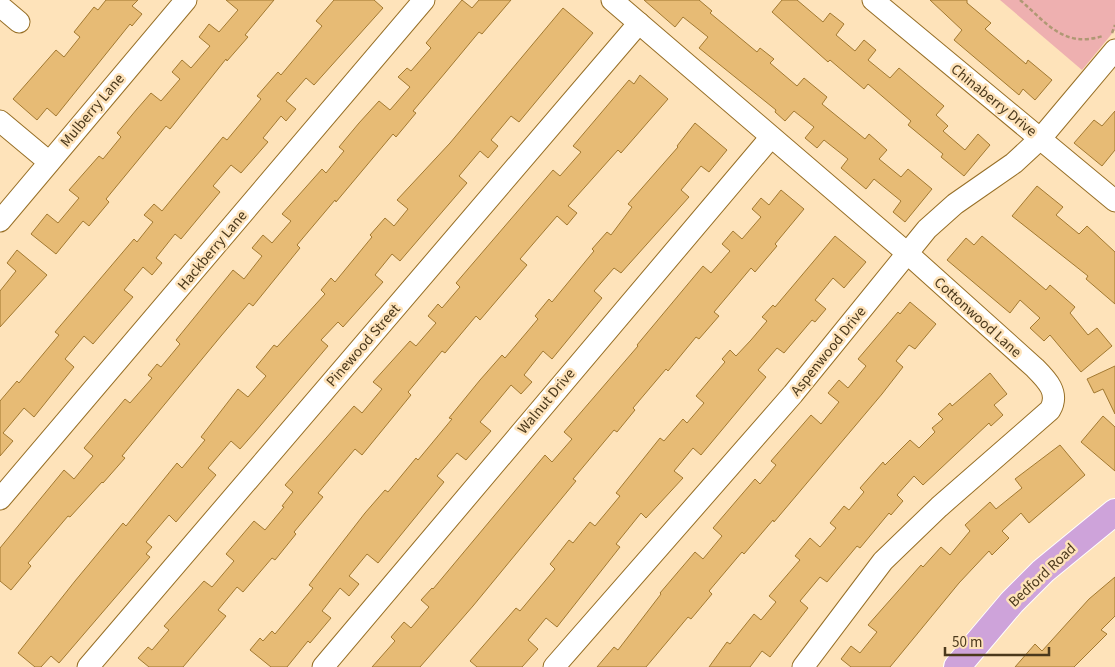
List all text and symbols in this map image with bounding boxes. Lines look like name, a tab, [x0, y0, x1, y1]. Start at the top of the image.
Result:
street label: Chinaberry Drive	[946, 59, 1041, 142]
street label: Mulberry Lane	[55, 69, 129, 152]
street label: Hackberry Lane	[173, 206, 252, 295]
street label: Cottonwood Lane	[929, 272, 1026, 362]
street label: Pinewood Street	[321, 299, 405, 391]
street label: Aspenwood Drive	[786, 302, 871, 401]
street label: Walnut Drive	[513, 364, 580, 439]
street label: Bedford Road	[1004, 539, 1081, 612]
scale bar	[945, 624, 1049, 656]
text: 50 m	[952, 632, 982, 653]

